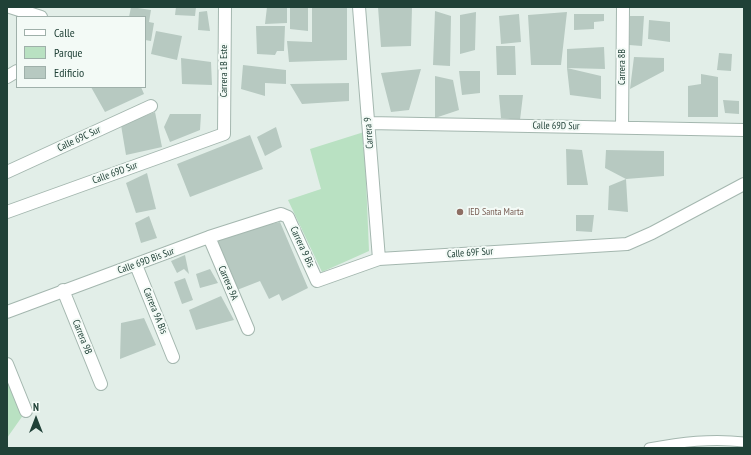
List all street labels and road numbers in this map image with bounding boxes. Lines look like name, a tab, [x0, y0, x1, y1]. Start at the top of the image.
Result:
street label: Carrera 1B Este	[218, 45, 230, 97]
street label: Carrera 8B	[616, 49, 628, 85]
street label: Carrera 9	[362, 117, 376, 149]
street label: Calle 69D Sur	[532, 120, 580, 132]
street label: Calle 69C Sur	[55, 124, 103, 154]
street label: Calle 69D Sur	[91, 159, 139, 187]
street label: Carrera 9 Bis	[287, 225, 317, 269]
street label: Calle 69D Bis Sur	[116, 245, 176, 277]
street label: Calle 69F Sur	[447, 245, 493, 261]
street label: Carrera 9A	[215, 264, 241, 302]
street label: Carrera 9A Bis	[140, 286, 170, 336]
street label: Carrera 9B	[70, 318, 94, 356]

